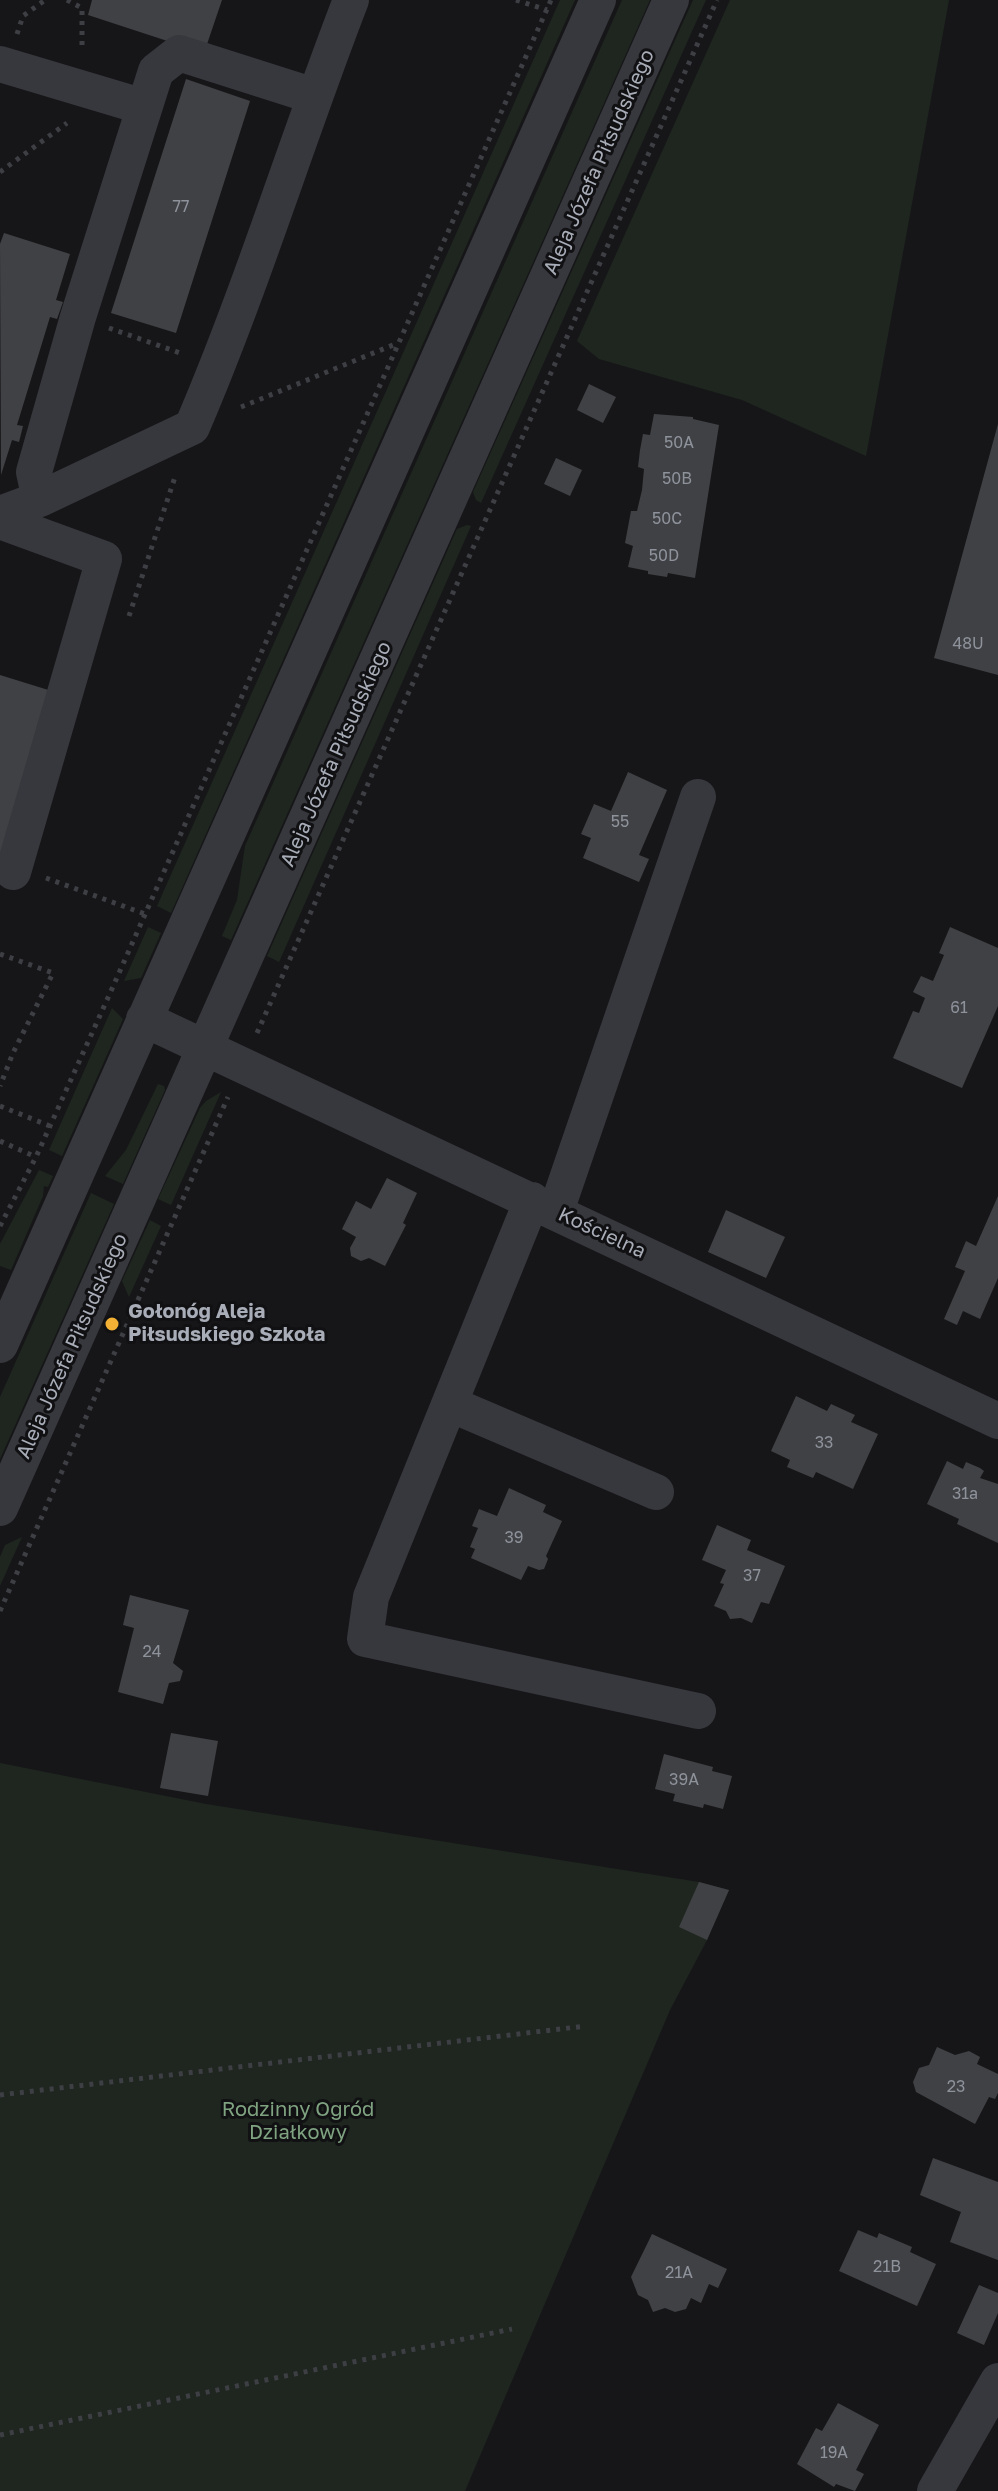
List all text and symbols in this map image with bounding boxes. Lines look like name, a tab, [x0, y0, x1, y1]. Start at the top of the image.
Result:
street label: Aleja Józefa Piłsudskiego	[538, 46, 660, 278]
house number: 77	[173, 197, 189, 217]
house number: 50A	[664, 433, 694, 453]
house number: 50B	[662, 469, 692, 489]
house number: 50C	[652, 509, 682, 529]
house number: 50D	[649, 546, 679, 566]
house number: 48U	[952, 634, 984, 654]
street label: Aleja Józefa Piłsudskiego	[275, 638, 397, 870]
house number: 55	[611, 812, 629, 832]
house number: 61	[950, 998, 968, 1018]
street label: Kościelna	[554, 1202, 650, 1264]
street label: Aleja Józefa Piłsudskiego	[11, 1230, 133, 1462]
place label: Gołonóg Aleja Piłsudskiego Szkoła	[128, 1300, 325, 1347]
marker: Gołonóg Aleja Piłsudskiego Szkoła	[103, 1315, 121, 1333]
house number: 33	[815, 1433, 833, 1453]
house number: 31a	[952, 1484, 978, 1504]
house number: 39	[504, 1528, 524, 1548]
house number: 37	[743, 1566, 761, 1586]
house number: 24	[142, 1642, 162, 1662]
house number: 39A	[669, 1770, 699, 1790]
house number: 23	[947, 2077, 965, 2097]
park label: Rodzinny Ogród Działkowy	[222, 2098, 374, 2145]
house number: 21B	[873, 2257, 901, 2277]
house number: 21A	[665, 2263, 693, 2283]
house number: 19A	[820, 2443, 848, 2463]

